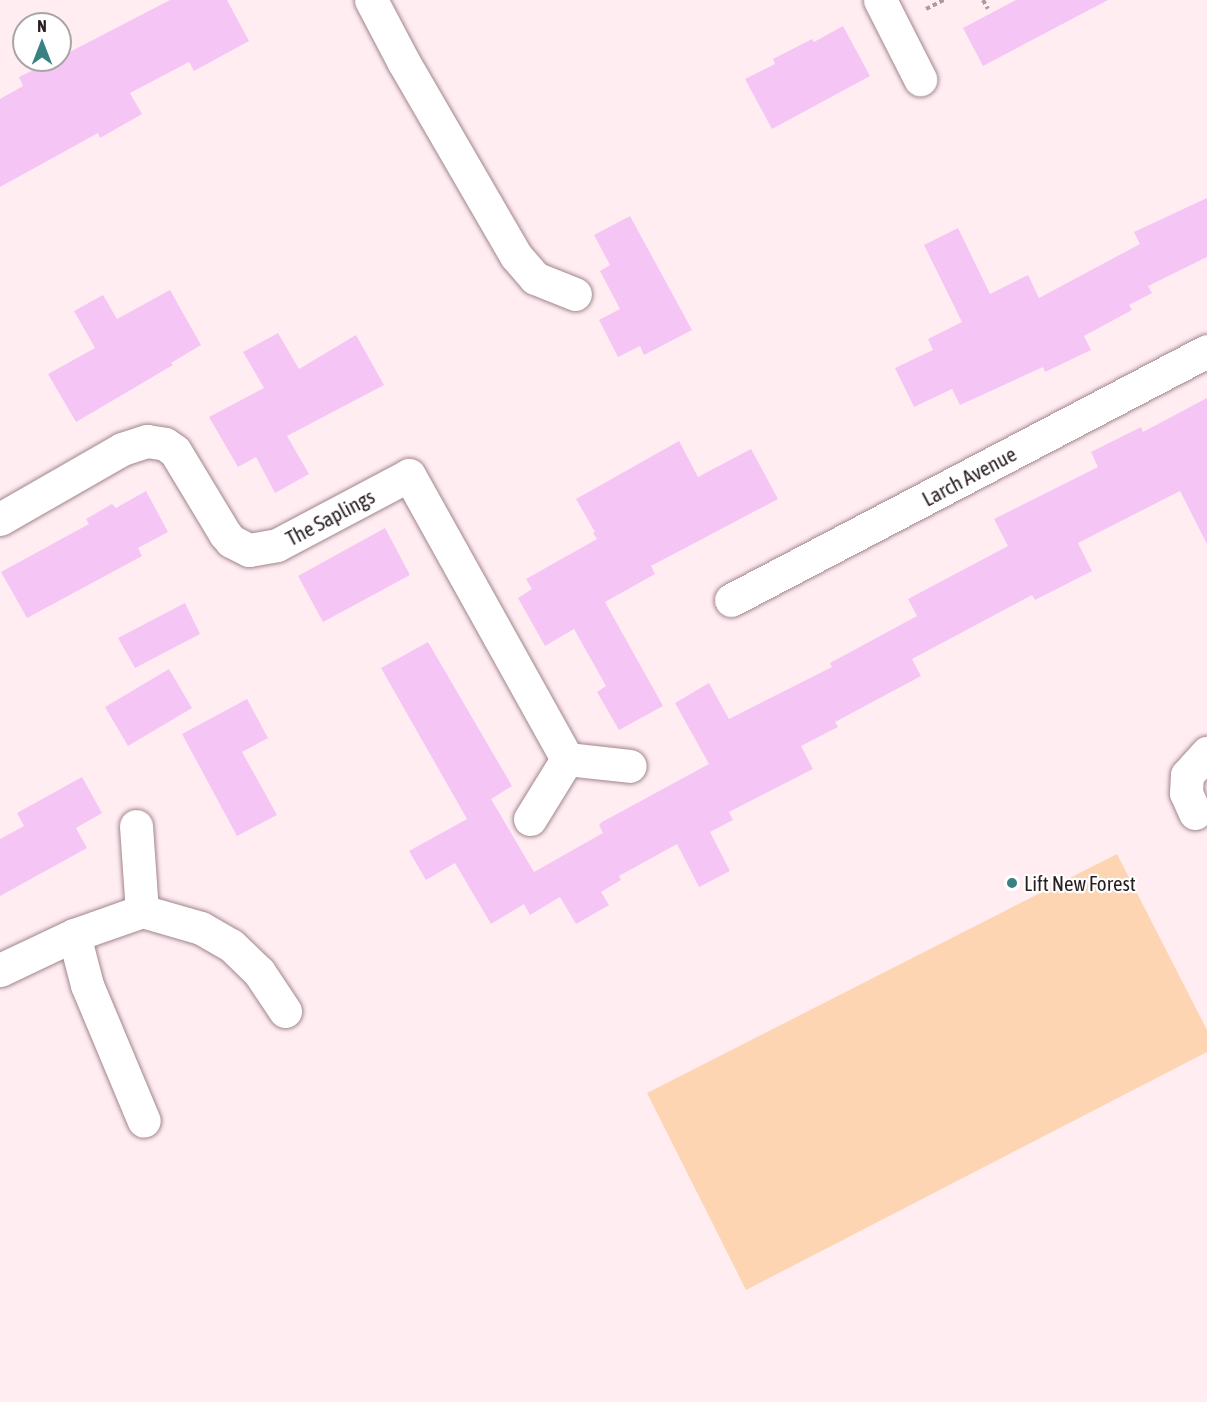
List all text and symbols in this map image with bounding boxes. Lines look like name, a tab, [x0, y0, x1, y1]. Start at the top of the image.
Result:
north arrow	[12, 12, 72, 72]
text: N	[37, 17, 47, 35]
street label: Larch Avenue	[918, 441, 1020, 511]
street label: The Saplings	[281, 483, 379, 551]
place label: Lift New Forest	[1024, 870, 1136, 896]
marker: Lift New Forest	[1005, 876, 1019, 890]

